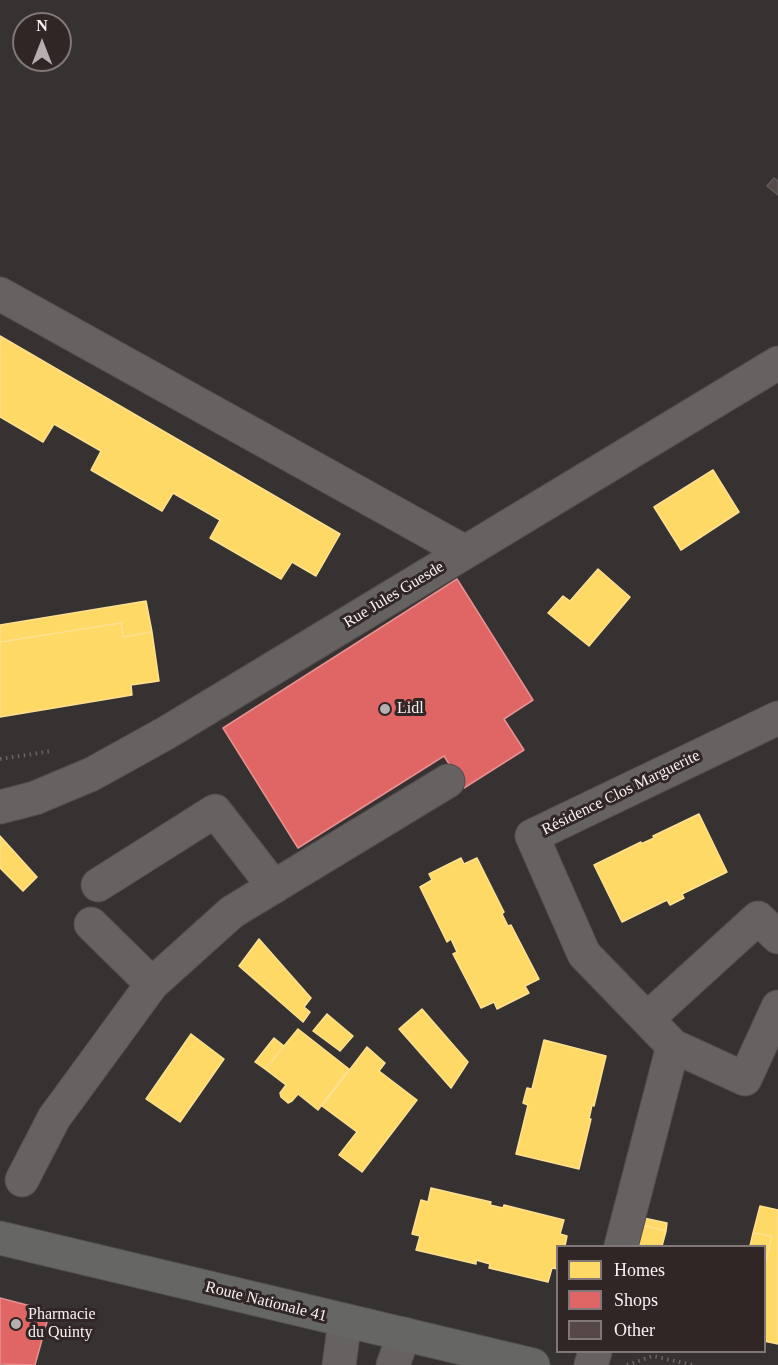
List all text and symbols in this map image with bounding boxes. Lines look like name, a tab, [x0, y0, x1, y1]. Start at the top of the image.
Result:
north arrow	[12, 12, 72, 72]
text: N	[36, 17, 48, 34]
street label: Rue Jules Guesde	[340, 557, 448, 633]
place label: Lidl	[397, 699, 424, 719]
marker: Lidl	[378, 702, 392, 716]
street label: Résidence Clos Marguerite	[539, 746, 703, 840]
legend	[556, 1245, 766, 1353]
text: Homes	[614, 1260, 665, 1280]
street label: Route Nationale 41	[203, 1278, 329, 1326]
text: Shops	[614, 1290, 658, 1310]
place label: Pharmacie du Quinty	[28, 1305, 96, 1343]
marker: Pharmacie du Quinty	[9, 1317, 23, 1331]
text: Other	[614, 1320, 655, 1340]

